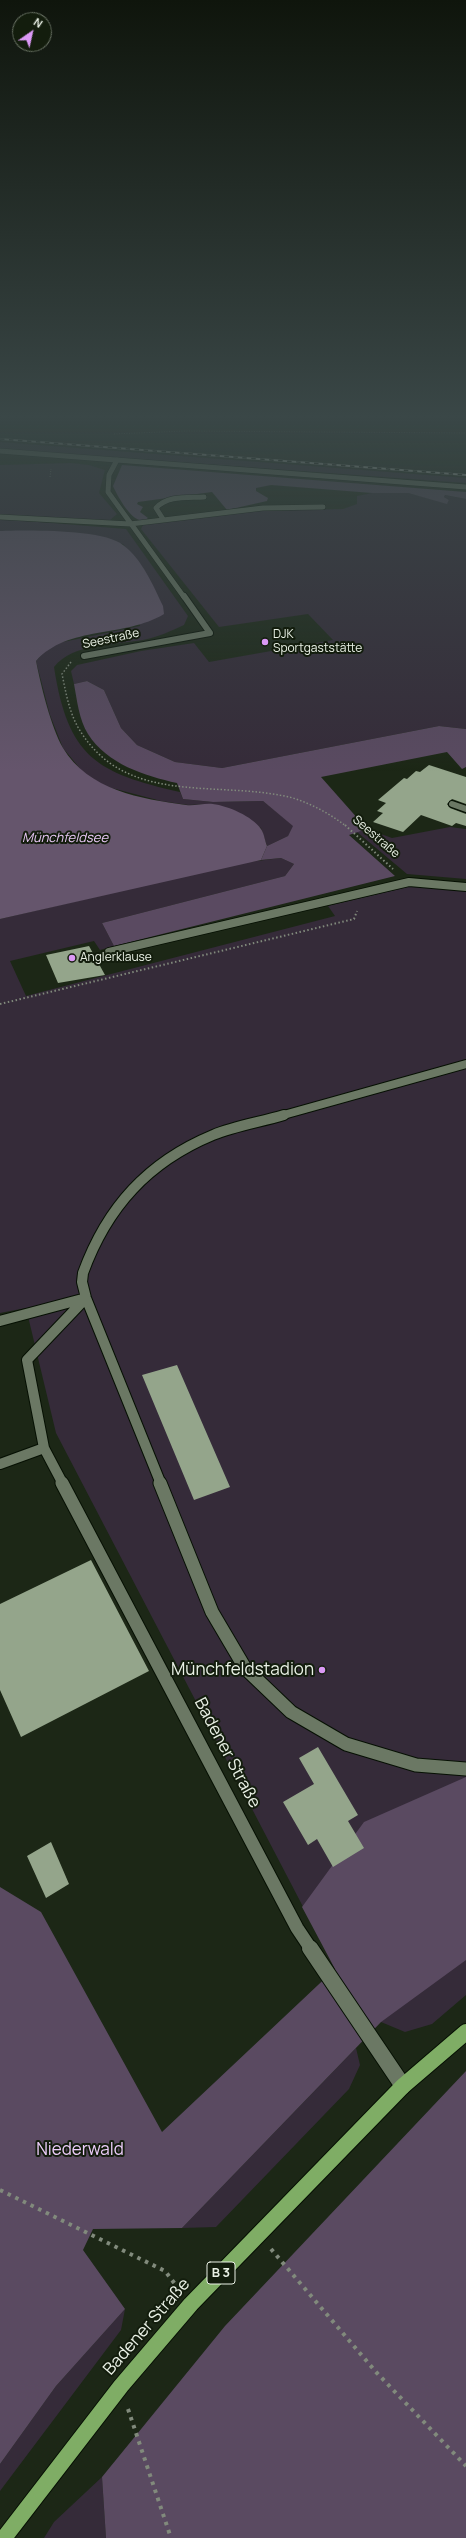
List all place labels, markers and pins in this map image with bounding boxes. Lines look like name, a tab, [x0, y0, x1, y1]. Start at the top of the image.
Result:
place label: DJK Sportgaststätte	[273, 628, 362, 656]
marker: DJK Sportgaststätte	[260, 637, 270, 647]
place label: Anglerklause	[80, 951, 152, 965]
marker: Anglerklause	[67, 953, 77, 963]
place label: Münchfeldstadion	[171, 1660, 314, 1680]
marker: Münchfeldstadion	[317, 1665, 327, 1675]

